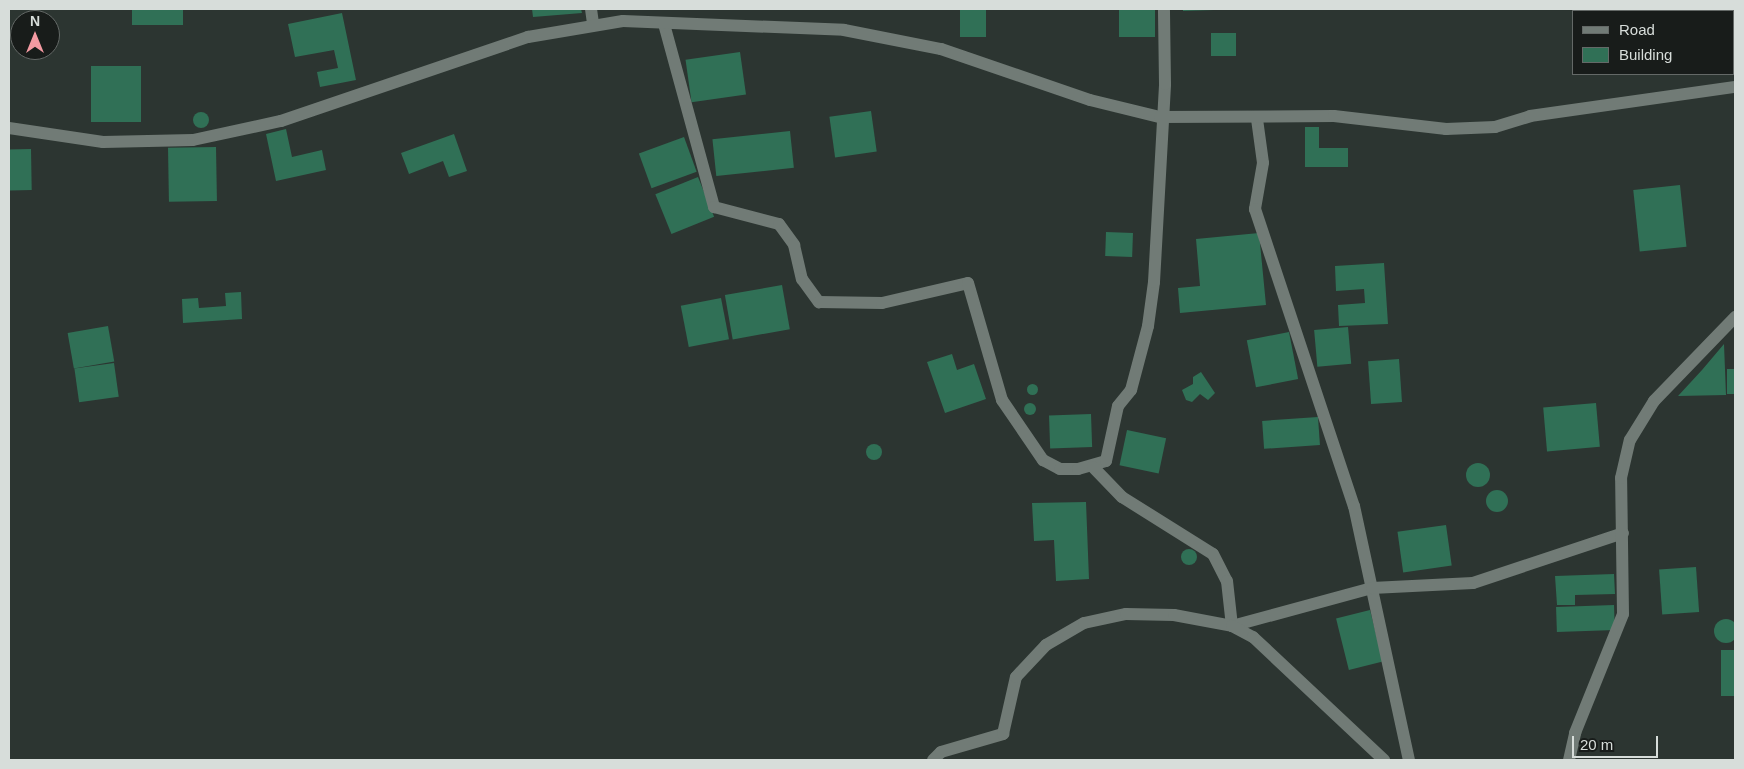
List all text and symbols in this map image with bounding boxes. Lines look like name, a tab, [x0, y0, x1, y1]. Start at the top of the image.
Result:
north arrow	[10, 10, 60, 60]
legend	[1572, 10, 1734, 75]
text: N	[30, 13, 40, 29]
text: Road	[1619, 21, 1655, 38]
text: Building	[1619, 46, 1672, 63]
scale bar	[1574, 726, 1660, 758]
text: 20 m	[1580, 736, 1613, 753]

